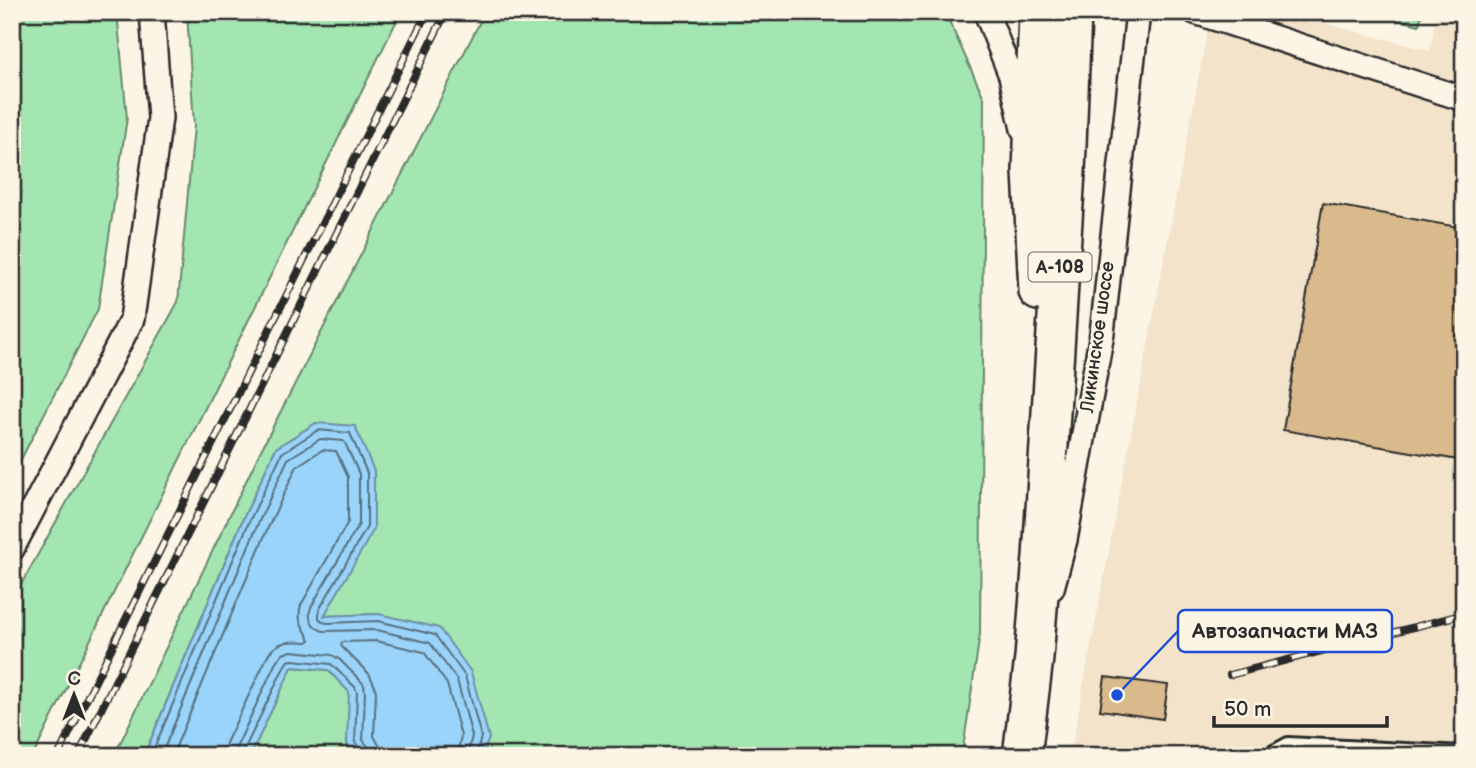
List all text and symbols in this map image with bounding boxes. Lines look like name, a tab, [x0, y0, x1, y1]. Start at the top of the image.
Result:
road number: А-108	[1028, 253, 1092, 282]
street label: Ликинское шоссе	[1076, 259, 1120, 415]
callout: Автозапчасти МАЗ	[1178, 610, 1392, 652]
text: Автозапчасти МАЗ	[1191, 619, 1378, 644]
north arrow	[38, 660, 108, 730]
text: С	[67, 668, 81, 691]
scale bar	[1214, 684, 1387, 728]
text: 50 m	[1224, 697, 1271, 722]

